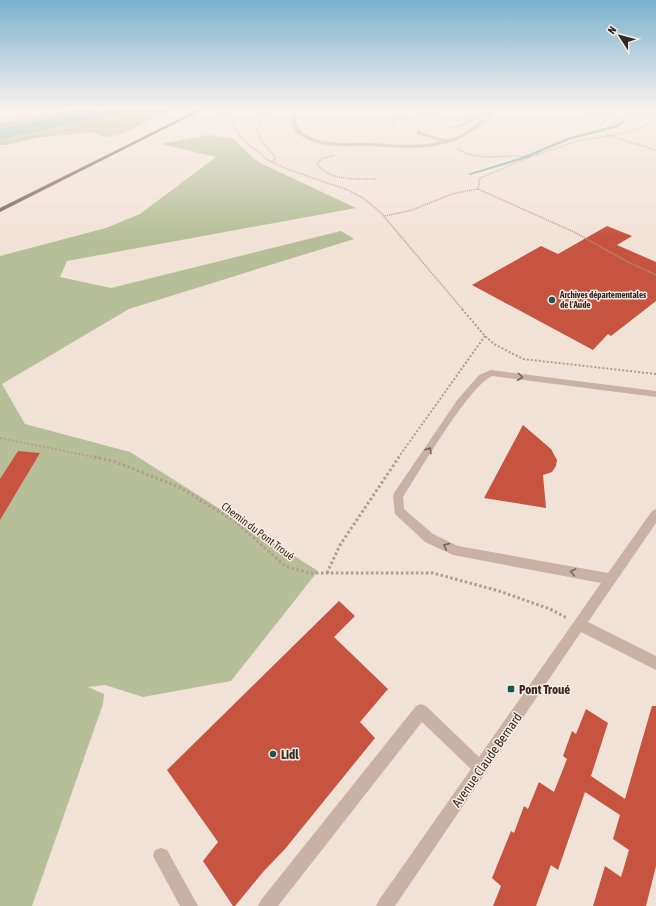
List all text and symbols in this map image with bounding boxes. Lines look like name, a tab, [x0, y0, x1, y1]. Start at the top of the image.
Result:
north arrow	[600, 16, 640, 56]
text: N	[605, 24, 619, 36]
place label: Archives départementales de l'Aude	[559, 290, 647, 310]
marker: Archives départementales de l'Aude	[547, 295, 557, 305]
one-way arrow	[517, 372, 523, 381]
one-way arrow	[424, 447, 431, 454]
street label: Chemin du Pont Troué	[219, 500, 297, 562]
one-way arrow	[443, 543, 450, 551]
one-way arrow	[570, 569, 576, 577]
place label: Pont Troué	[519, 682, 570, 697]
marker: Pont Troué	[506, 684, 516, 694]
street label: Avenue Claude Bernard	[449, 710, 525, 810]
place label: Lidl	[281, 747, 299, 762]
marker: Lidl	[268, 749, 278, 759]

